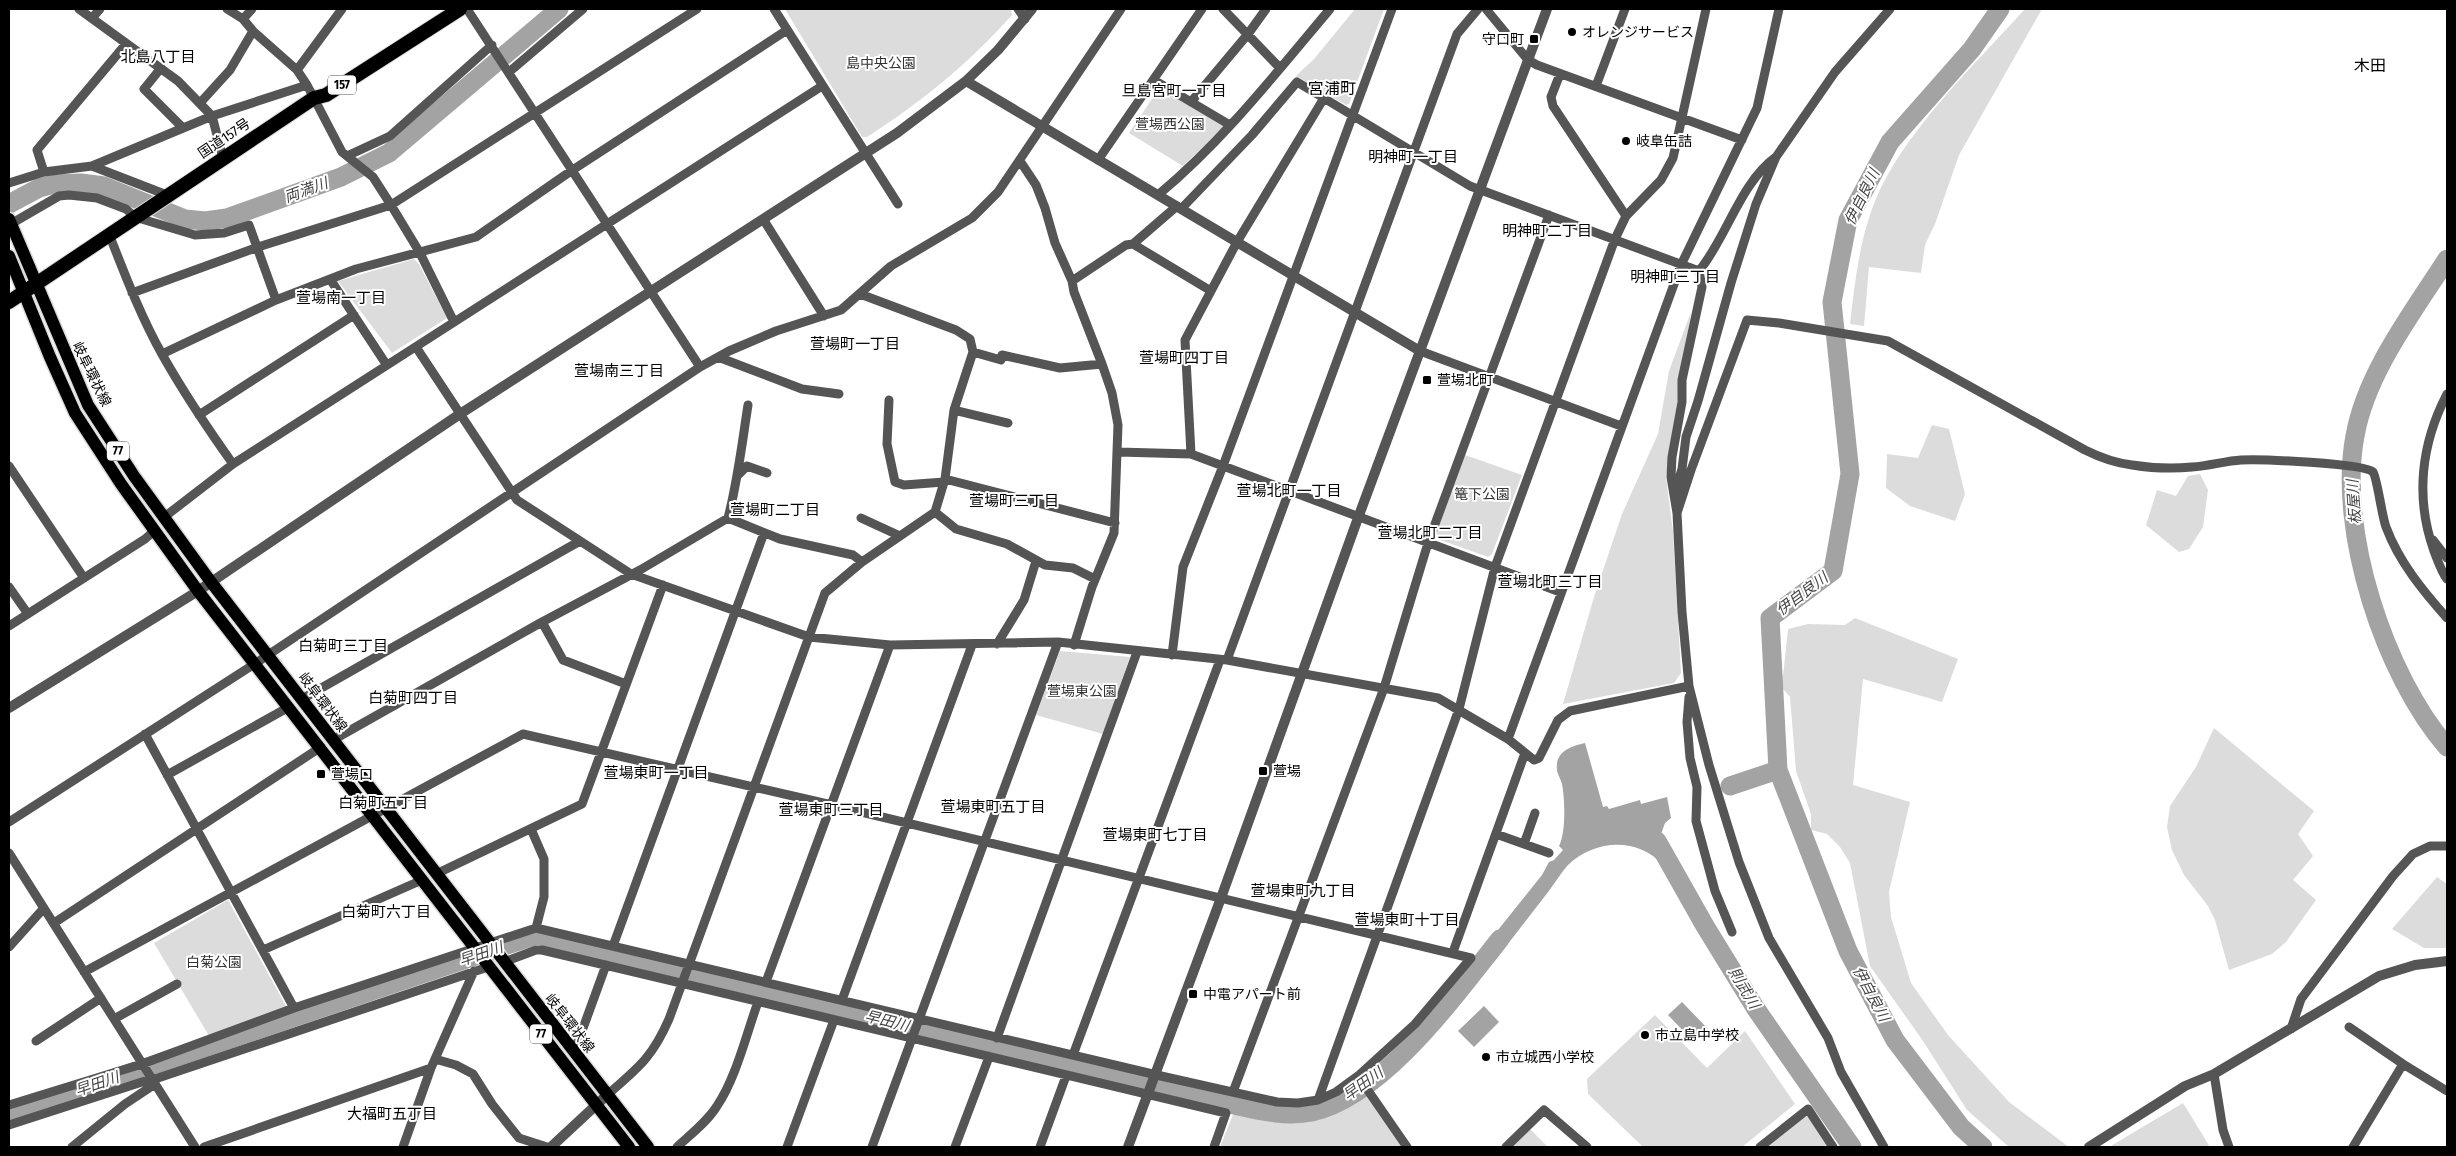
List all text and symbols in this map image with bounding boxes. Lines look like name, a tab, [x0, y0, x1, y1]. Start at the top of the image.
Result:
place label: オレンジサービス	[1582, 24, 1694, 41]
marker: オレンジサービス	[1566, 26, 1578, 38]
place label: 守口町	[1482, 31, 1524, 48]
marker: 守口町	[1528, 33, 1540, 45]
district label: 北島八丁目	[120, 48, 196, 66]
park label: 島中央公園	[846, 55, 916, 72]
district label: 木田	[2354, 56, 2386, 75]
road number: 157	[328, 76, 356, 94]
district label: 宮浦町	[1308, 79, 1356, 98]
district label: 旦島宮町一丁目	[1121, 82, 1227, 100]
street label: 国道157号	[195, 115, 254, 162]
park label: 萱場西公園	[1135, 116, 1205, 133]
place label: 岐阜缶詰	[1636, 133, 1692, 150]
marker: 岐阜缶詰	[1620, 135, 1632, 147]
district label: 明神町一丁目	[1368, 148, 1458, 166]
water label: 伊自良川	[1841, 164, 1884, 228]
water label: 両満川	[282, 173, 332, 206]
district label: 明神町二丁目	[1502, 222, 1592, 240]
district label: 明神町三丁目	[1630, 268, 1720, 286]
district label: 萱場南一丁目	[296, 289, 386, 307]
district label: 萱場町一丁目	[810, 335, 900, 353]
street label: 岐阜環状線	[69, 339, 115, 409]
district label: 萱場町四丁目	[1139, 349, 1229, 367]
district label: 萱場南三丁目	[574, 362, 664, 380]
place label: 萱場北町	[1437, 372, 1493, 389]
marker: 萱場北町	[1421, 374, 1433, 386]
road number: 77	[107, 442, 129, 461]
water label: 板屋川	[2343, 477, 2365, 525]
district label: 萱場北町一丁目	[1236, 482, 1342, 500]
park label: 篭下公園	[1454, 486, 1510, 503]
district label: 萱場町三丁目	[969, 492, 1059, 510]
district label: 萱場町二丁目	[730, 501, 820, 519]
district label: 萱場北町二丁目	[1377, 524, 1483, 542]
water label: 伊自良川	[1773, 568, 1833, 619]
district label: 萱場北町三丁目	[1497, 573, 1603, 591]
district label: 白菊町三丁目	[298, 637, 388, 655]
street label: 岐阜環状線	[295, 669, 350, 735]
park label: 萱場東公園	[1047, 683, 1117, 700]
district label: 白菊町四丁目	[368, 689, 458, 707]
place label: 萱場	[1273, 763, 1301, 780]
district label: 萱場東町一丁目	[603, 764, 709, 782]
marker: 萱場	[1257, 765, 1269, 777]
place label: 萱場口	[331, 766, 373, 783]
marker: 萱場口	[315, 768, 327, 780]
district label: 白菊町五丁目	[338, 794, 428, 812]
district label: 萱場東町五丁目	[940, 798, 1046, 816]
district label: 萱場東町三丁目	[778, 801, 884, 819]
district label: 萱場東町七丁目	[1102, 826, 1208, 844]
district label: 萱場東町九丁目	[1250, 882, 1356, 900]
district label: 白菊町六丁目	[341, 903, 431, 921]
district label: 萱場東町十丁目	[1354, 911, 1460, 929]
water label: 早田川	[457, 938, 507, 970]
park label: 白菊公園	[186, 954, 242, 971]
water label: 伊自良川	[1849, 963, 1894, 1026]
water label: 則武川	[1725, 964, 1764, 1014]
place label: 中電アパート前	[1203, 986, 1301, 1003]
marker: 中電アパート前	[1187, 988, 1199, 1000]
street label: 岐阜環状線	[541, 990, 598, 1056]
water label: 早田川	[863, 1007, 913, 1036]
road number: 77	[530, 1024, 552, 1044]
place label: 市立島中学校	[1655, 1027, 1739, 1044]
marker: 市立島中学校	[1639, 1029, 1651, 1041]
place label: 市立城西小学校	[1496, 1049, 1594, 1066]
marker: 市立城西小学校	[1480, 1051, 1492, 1063]
water label: 早田川	[1340, 1062, 1388, 1105]
water label: 早田川	[73, 1068, 123, 1100]
district label: 大福町五丁目	[347, 1105, 437, 1123]

